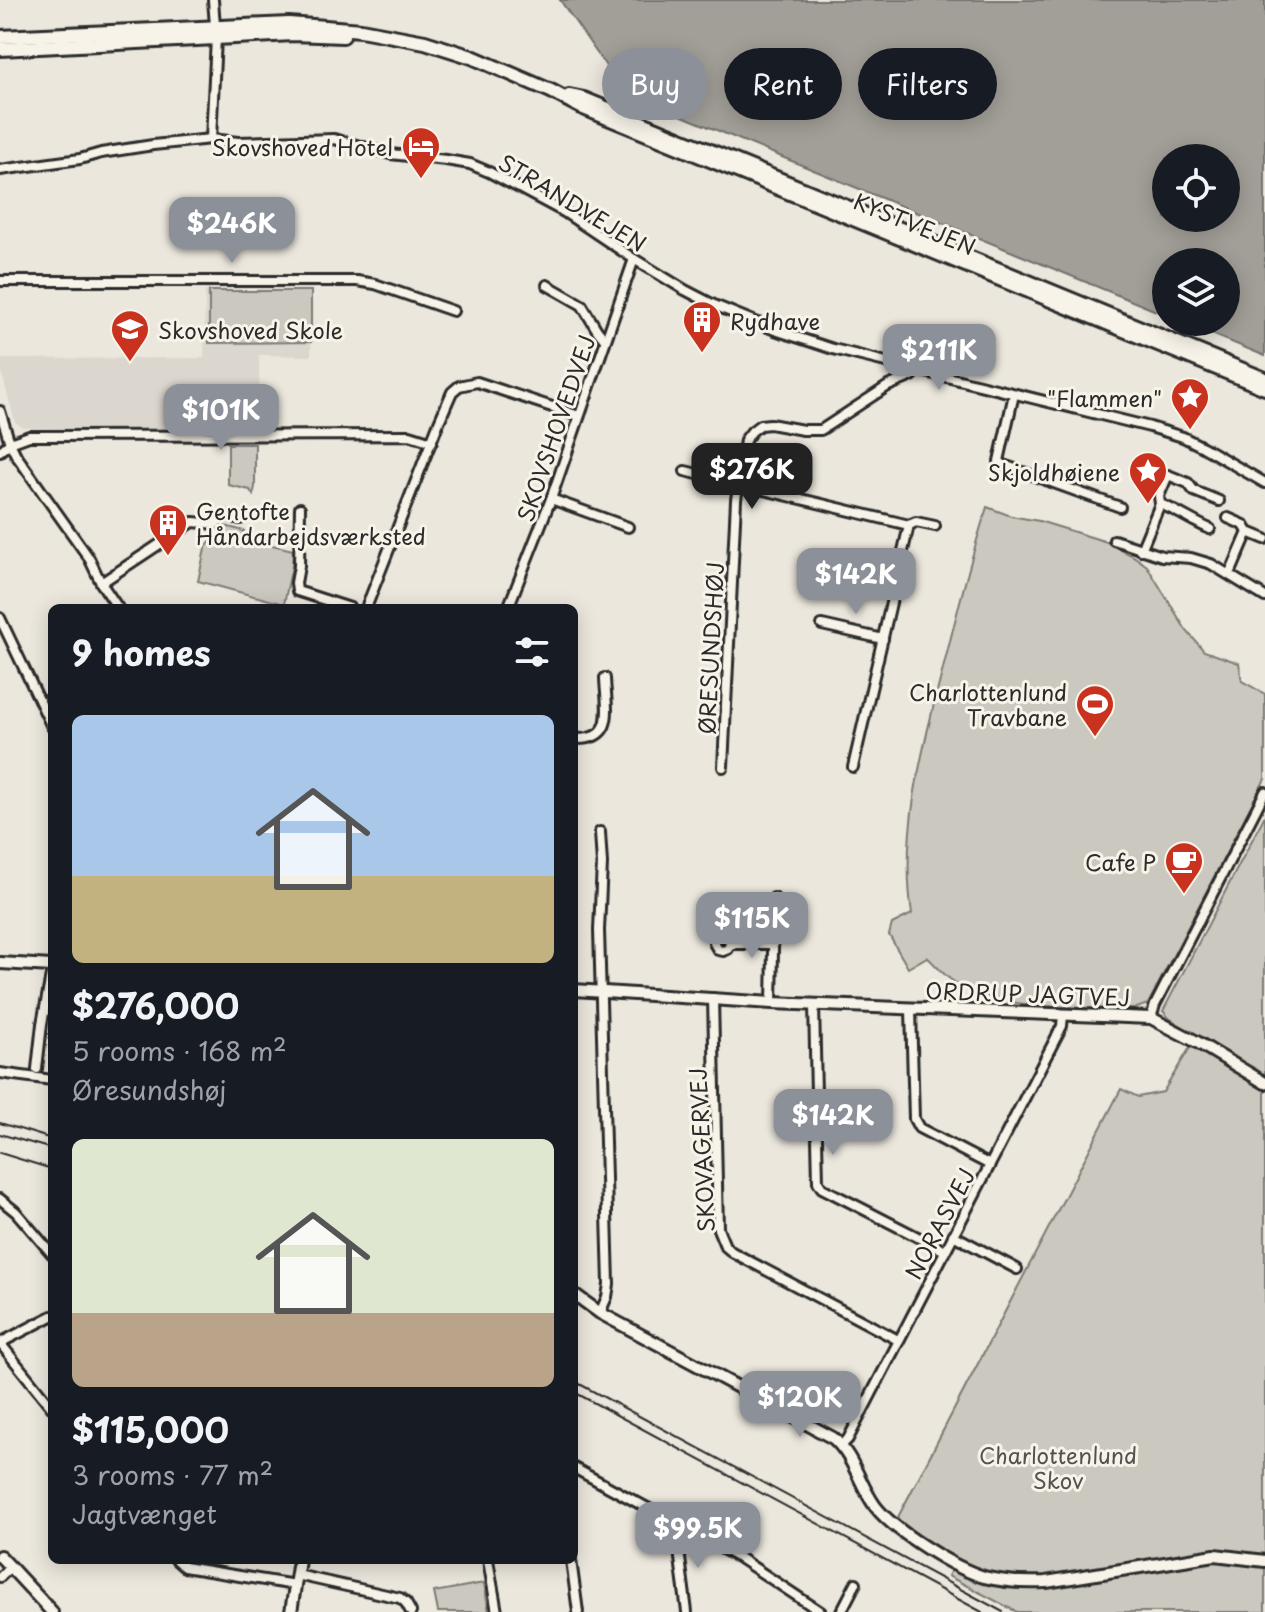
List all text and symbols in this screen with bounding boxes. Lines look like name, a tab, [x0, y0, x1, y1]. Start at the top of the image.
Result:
chip: Buy	[602, 48, 708, 120]
chip: Rent	[724, 48, 842, 120]
chip: Filters	[858, 48, 997, 120]
hotel icon: Skovshoved Hotel	[400, 125, 442, 180]
place label: Skovshoved Hotel	[211, 130, 393, 163]
map controls	[1152, 144, 1240, 336]
button: locate	[1152, 144, 1240, 232]
street label: STRANDVEJEN	[493, 145, 653, 259]
street label: KYSTVEJEN	[849, 184, 981, 262]
pin: $246K	[176, 197, 288, 265]
text: $246K	[187, 203, 277, 242]
button: layers	[1152, 248, 1240, 336]
building icon: Rydhave	[681, 299, 723, 354]
place label: Rydhave	[730, 304, 820, 337]
school or university icon: Skovshoved Skole	[109, 308, 151, 363]
place label: Skovshoved Skole	[158, 313, 343, 346]
pin: $211K	[883, 324, 995, 392]
street label: SKOVSHOVEDVEJ	[508, 330, 602, 526]
text: $211K	[901, 330, 977, 369]
place icon: "Flammen"	[1169, 376, 1211, 431]
place label: "Flammen"	[1047, 381, 1162, 414]
pin: $101K	[165, 384, 277, 452]
text: $101K	[182, 390, 260, 429]
pin: $276K	[696, 443, 808, 511]
text: $276K	[709, 449, 795, 488]
place icon: Skjoldhøiene	[1127, 450, 1169, 505]
place label: Skjoldhøiene	[988, 455, 1120, 488]
place label: Gentofte Håndarbejdsværksted	[196, 494, 426, 552]
building icon: Gentofte Håndarbejdsværksted	[147, 502, 189, 557]
pin: $142K	[800, 548, 912, 616]
text: $142K	[815, 554, 897, 593]
street label: ØRESUNDSHØJ	[689, 561, 731, 735]
text: 9 homes	[72, 626, 211, 678]
icon: filters	[510, 630, 554, 674]
place label: Charlottenlund Travbane	[909, 675, 1067, 733]
sports icon: Charlottenlund Travbane	[1074, 683, 1116, 738]
icon: home	[241, 767, 385, 911]
cafe icon: Cafe P	[1163, 840, 1205, 895]
place label: Cafe P	[1085, 845, 1156, 878]
pin: $115K	[696, 892, 808, 960]
text: $115K	[714, 898, 790, 937]
street label: ORDRUP JAGTVEJ	[925, 973, 1131, 1013]
text: $276,000	[72, 979, 239, 1031]
text: 5 rooms · 168 m²	[72, 1031, 287, 1070]
street label: SKOVAGERVEJ	[680, 1067, 722, 1233]
text: Øresundshøj	[72, 1070, 226, 1109]
pin: $142K	[777, 1089, 889, 1157]
text: $142K	[792, 1095, 874, 1134]
street label: NORASVEJ	[896, 1162, 982, 1284]
icon: home	[241, 1191, 385, 1335]
pin: $120K	[744, 1371, 856, 1439]
text: $120K	[758, 1377, 842, 1416]
text: $115,000	[72, 1403, 229, 1455]
park label: Charlottenlund Skov	[979, 1438, 1137, 1496]
text: 3 rooms · 77 m²	[72, 1455, 273, 1494]
text: Jagtvænget	[72, 1494, 217, 1533]
pin: $99.5K	[633, 1502, 763, 1570]
text: $99.5K	[653, 1508, 743, 1547]

